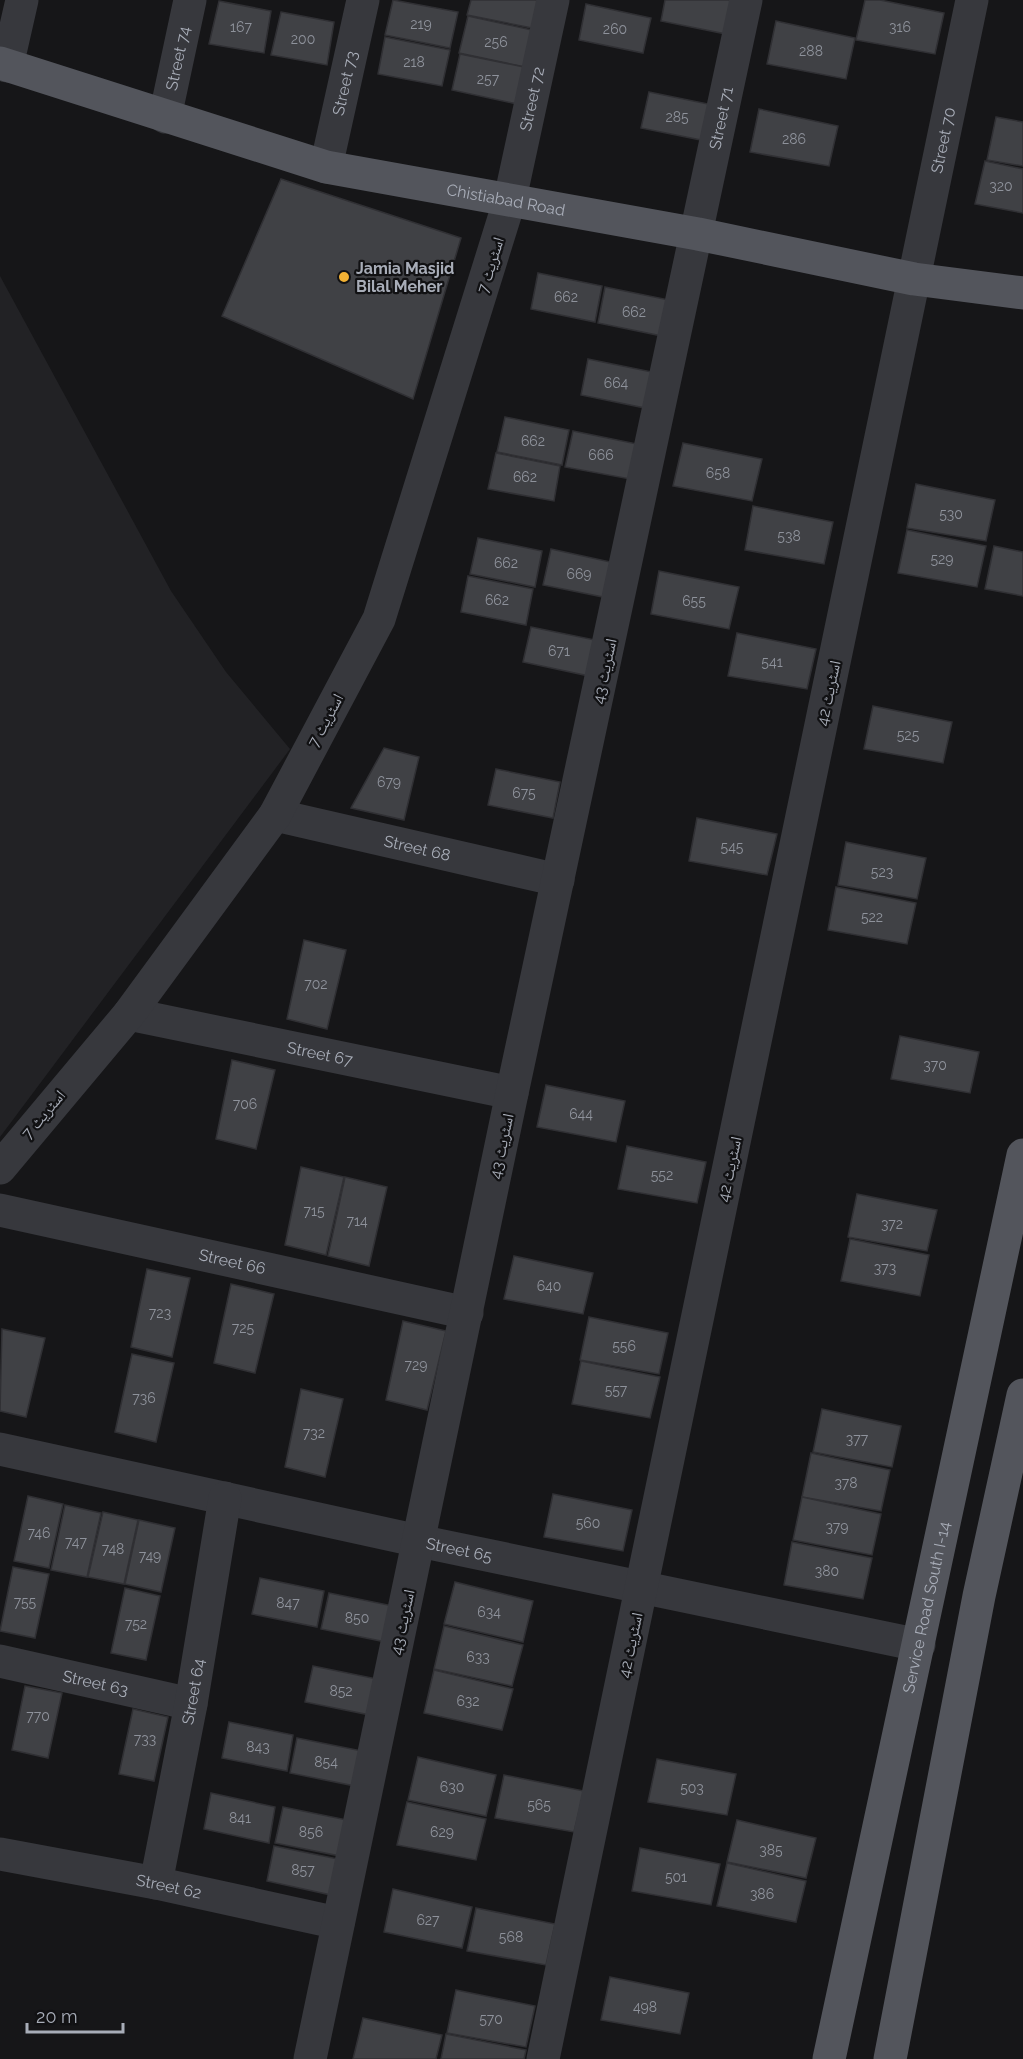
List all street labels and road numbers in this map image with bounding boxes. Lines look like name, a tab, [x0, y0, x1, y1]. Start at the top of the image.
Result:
street label: Street 74	[162, 24, 194, 92]
street label: Street 73	[329, 49, 361, 117]
street label: Street 72	[516, 65, 548, 133]
street label: Street 71	[705, 85, 737, 151]
street label: Street 70	[927, 106, 959, 175]
street label: Chistiabad Road	[445, 180, 567, 220]
street label: اسٹریٹ 7	[473, 235, 508, 296]
street label: اسٹریٹ 43	[588, 637, 621, 706]
street label: اسٹریٹ 42	[812, 659, 845, 727]
street label: اسٹریٹ 7	[303, 690, 347, 750]
street label: Street 68	[382, 831, 452, 865]
street label: Street 67	[285, 1038, 355, 1070]
street label: اسٹریٹ 7	[18, 1086, 69, 1143]
street label: اسٹریٹ 43	[485, 1112, 518, 1181]
street label: اسٹریٹ 42	[713, 1135, 746, 1203]
street label: Street 66	[197, 1245, 267, 1278]
street label: Service Road South I-14	[899, 1519, 954, 1695]
street label: Street 65	[424, 1534, 494, 1566]
street label: اسٹریٹ 43	[386, 1588, 419, 1657]
street label: اسٹریٹ 42	[614, 1611, 647, 1679]
street label: Street 64	[178, 1657, 208, 1726]
street label: Street 63	[61, 1666, 130, 1700]
street label: Street 62	[135, 1871, 203, 1903]

